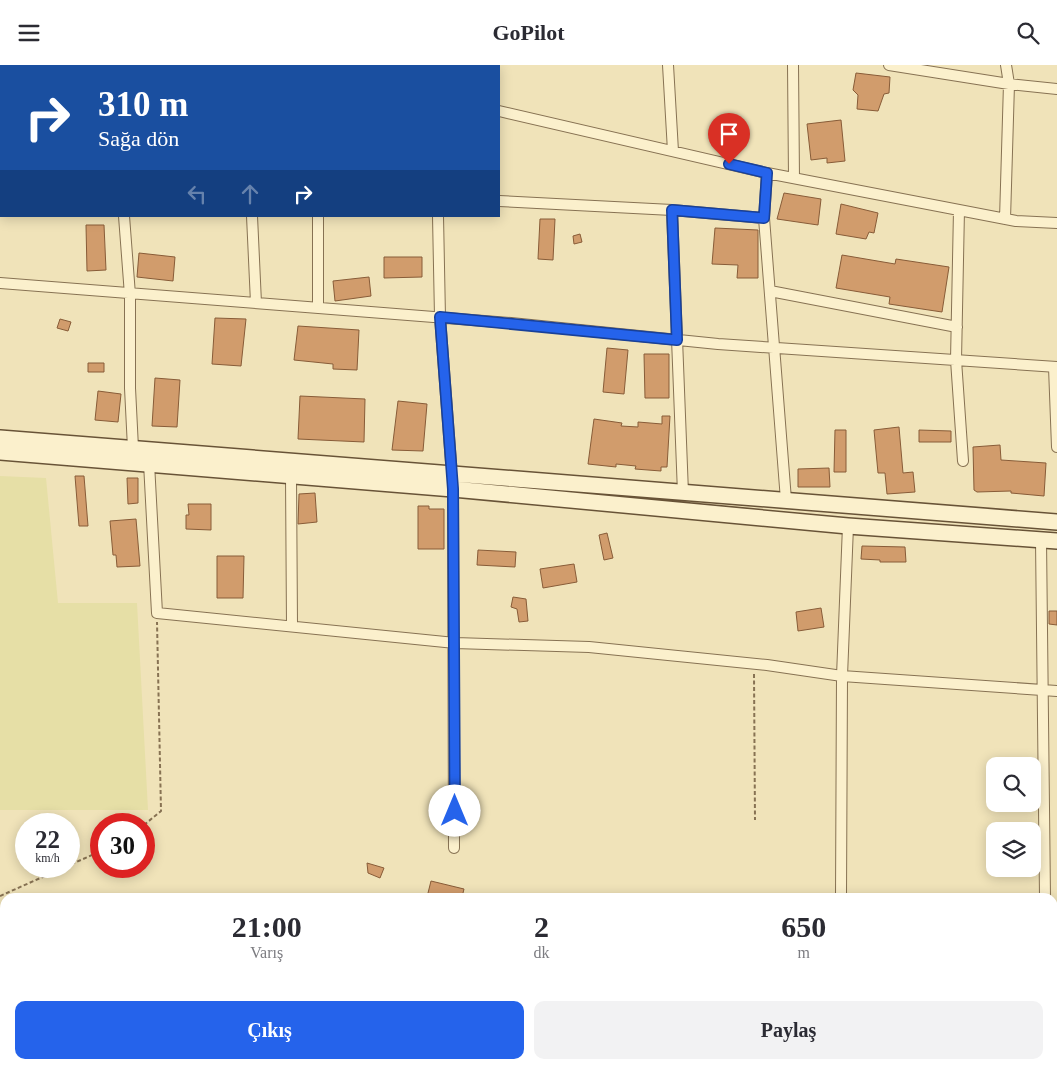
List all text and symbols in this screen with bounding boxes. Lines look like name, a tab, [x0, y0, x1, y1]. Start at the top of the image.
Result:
icon: menu	[15, 19, 43, 47]
icon: search	[1014, 19, 1042, 47]
text: GoPilot	[492, 20, 565, 45]
icon: right	[15, 85, 80, 150]
text: 310 m	[98, 85, 188, 124]
pin	[708, 113, 750, 164]
icon: arrive	[715, 120, 743, 148]
text: Sağa dön	[98, 126, 179, 151]
icon: left	[183, 180, 211, 208]
icon: ahead	[236, 180, 264, 208]
icon: right	[289, 180, 317, 208]
map controls	[986, 757, 1041, 877]
button: search	[986, 757, 1041, 812]
position arrow	[428, 784, 480, 836]
speed limit sign: 30	[90, 813, 155, 878]
button: layers	[986, 822, 1041, 877]
text: 22	[35, 826, 60, 853]
text: km/h	[35, 851, 60, 865]
text: 21:00	[232, 910, 302, 943]
text: 2	[534, 910, 549, 943]
text: 650	[781, 910, 826, 943]
text: Varış	[250, 944, 283, 961]
text: dk	[534, 944, 550, 961]
text: m	[798, 944, 810, 961]
button: Çıkış	[15, 1001, 524, 1059]
button: Paylaş	[534, 1001, 1043, 1059]

